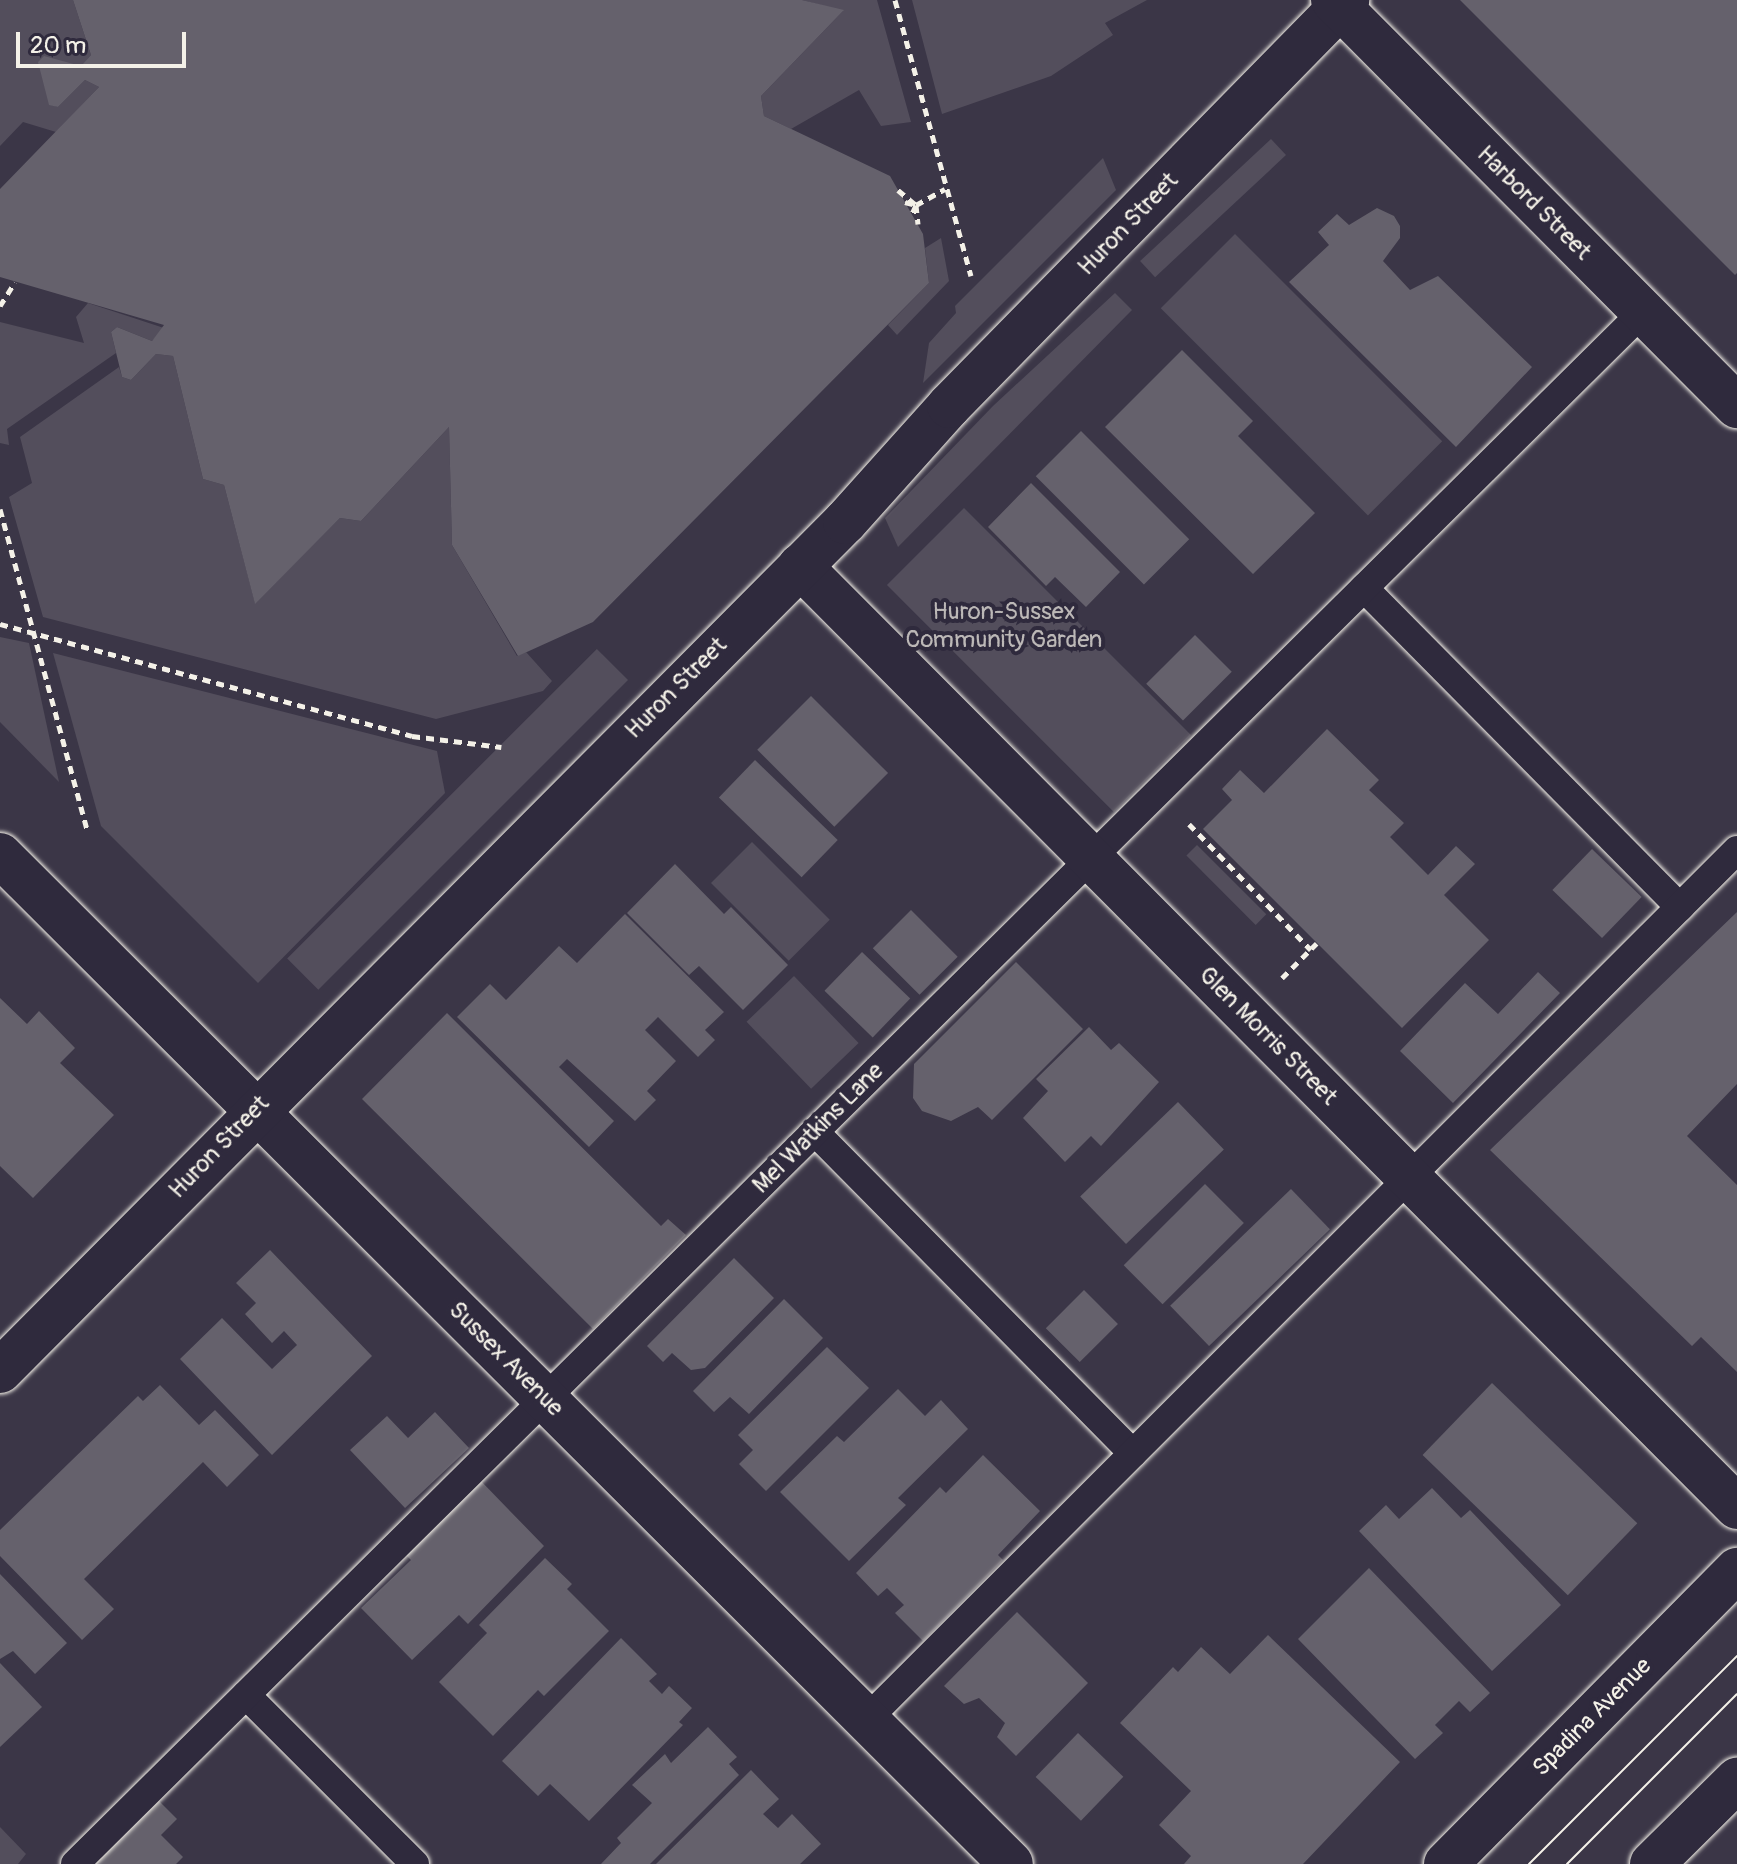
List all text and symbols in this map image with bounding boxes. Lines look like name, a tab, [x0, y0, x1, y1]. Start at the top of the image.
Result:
scale bar	[20, 16, 190, 66]
text: 20 m	[30, 31, 86, 60]
street label: Harbord Street	[1471, 140, 1597, 266]
street label: Huron Street	[1072, 167, 1184, 281]
park label: Huron-Sussex Community Garden	[906, 598, 1102, 654]
street label: Huron Street	[619, 631, 733, 745]
street label: Glen Morris Street	[1193, 961, 1343, 1111]
street label: Mel Watkins Lane	[747, 1057, 889, 1199]
street label: Huron Street	[163, 1090, 275, 1204]
street label: Sussex Avenue	[443, 1296, 569, 1422]
street label: Spadina Avenue	[1527, 1652, 1657, 1782]

